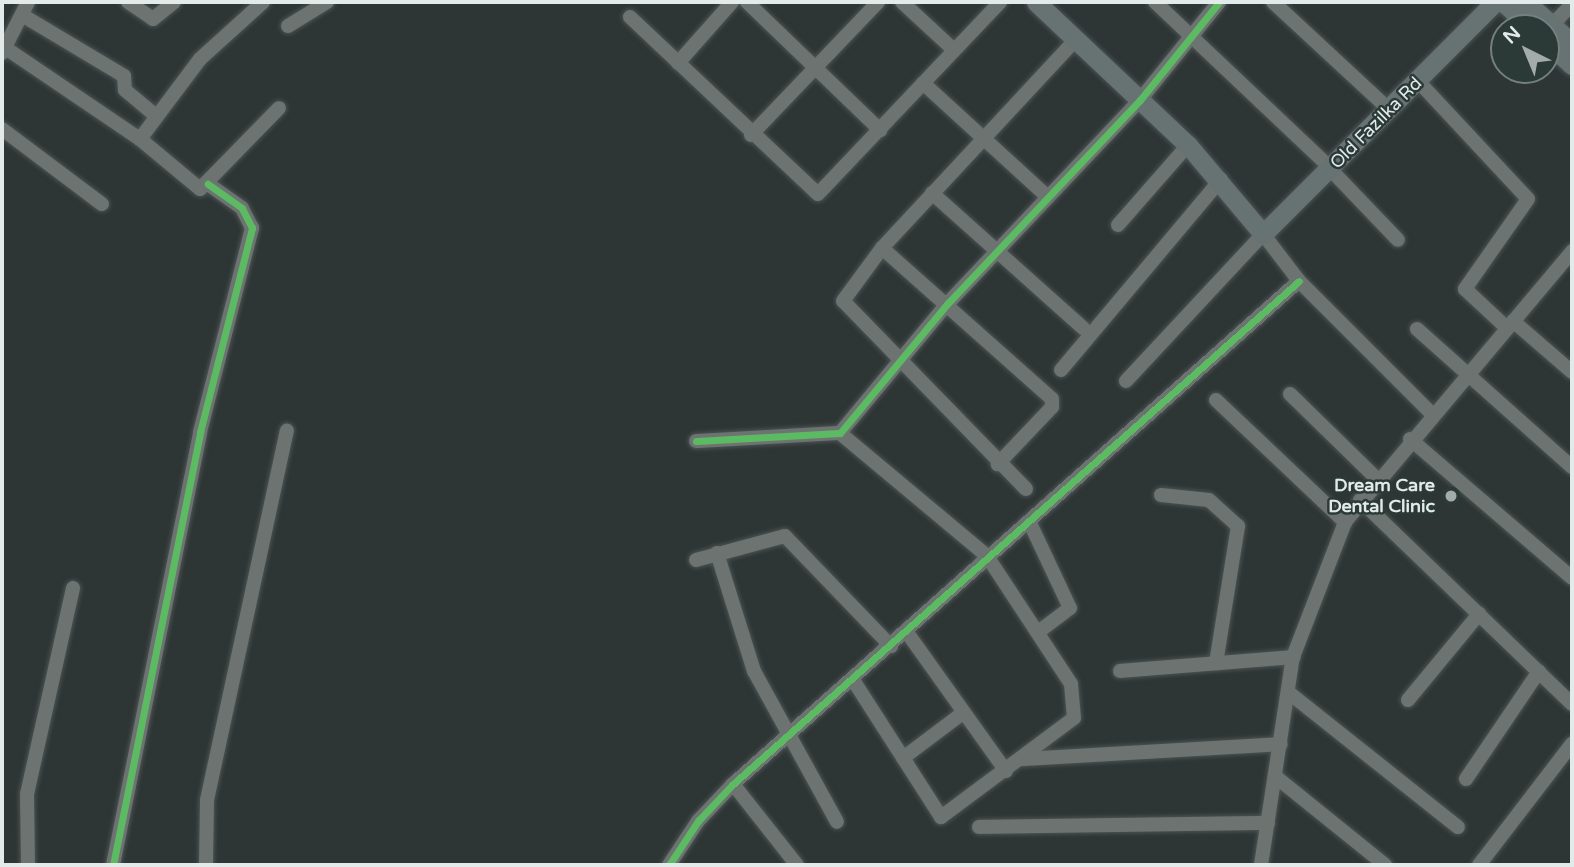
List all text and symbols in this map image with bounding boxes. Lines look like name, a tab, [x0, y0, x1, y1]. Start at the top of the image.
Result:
north arrow	[1490, 14, 1560, 84]
text: N	[1499, 22, 1525, 48]
street label: Old Fazilka Rd	[1326, 73, 1426, 173]
place label: Dream Care Dental Clinic	[1328, 475, 1435, 518]
marker: Dream Care Dental Clinic	[1441, 486, 1461, 506]

